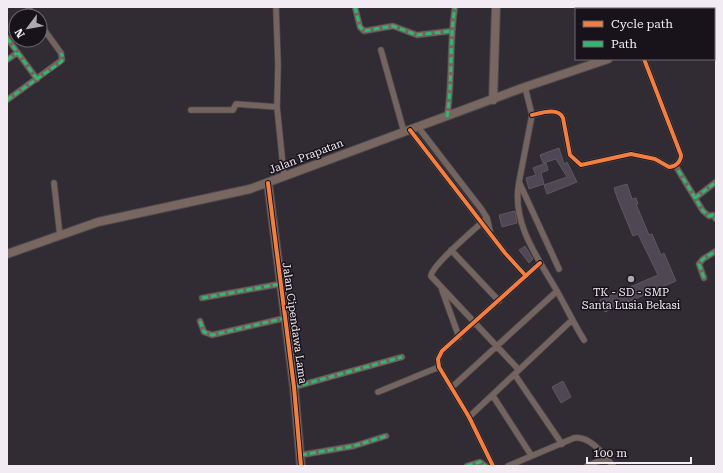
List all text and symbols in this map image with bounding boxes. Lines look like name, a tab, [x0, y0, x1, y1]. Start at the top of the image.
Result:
north arrow	[8, 8, 48, 48]
legend	[575, 8, 715, 60]
text: Cycle path	[611, 17, 673, 31]
text: N	[12, 26, 28, 40]
text: Path	[611, 37, 637, 51]
street label: Jalan Prapatan	[267, 136, 345, 177]
street label: Jalan Cipendawa Lama	[280, 262, 309, 385]
marker: TK - SD - SMP Santa Lusia Bekasi	[626, 274, 636, 284]
place label: TK - SD - SMP Santa Lusia Bekasi	[582, 286, 681, 312]
scale bar	[587, 439, 691, 465]
text: 100 m	[593, 446, 627, 460]

